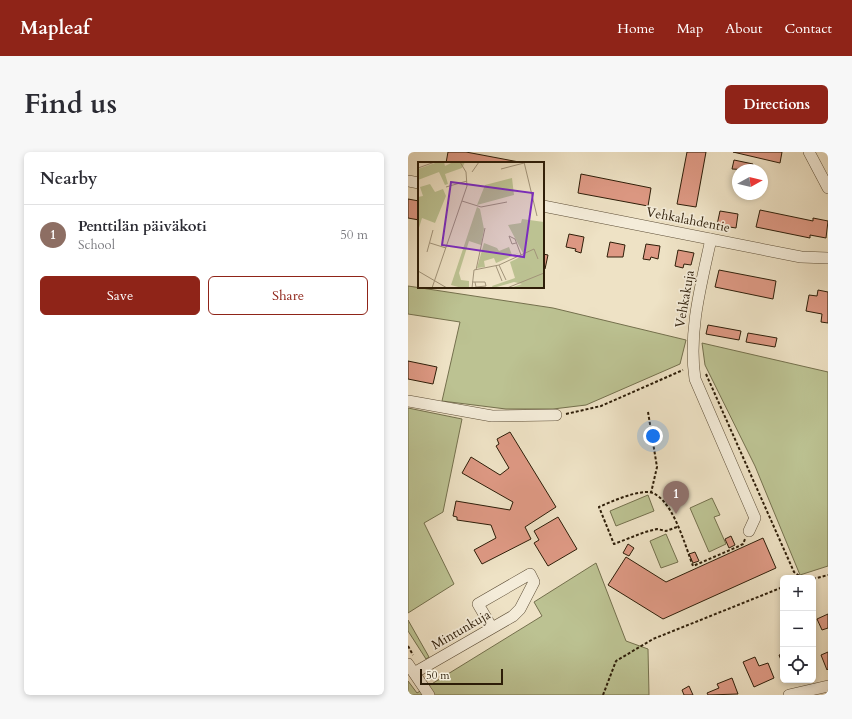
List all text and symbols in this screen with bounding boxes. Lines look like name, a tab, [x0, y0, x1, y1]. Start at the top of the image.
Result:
text: Mapleaf	[20, 15, 90, 41]
text: Home	[617, 19, 655, 38]
text: Map	[677, 19, 703, 38]
text: About	[725, 19, 762, 38]
text: Contact	[784, 19, 832, 38]
text: Find us	[24, 85, 117, 123]
button: Directions	[725, 85, 828, 124]
inset map	[418, 162, 544, 288]
north arrow	[732, 164, 768, 200]
text: Nearby	[40, 167, 97, 190]
street label: Vehkalahdentie	[645, 203, 732, 237]
text: Penttilän päiväkoti	[78, 216, 207, 236]
text: 1	[50, 226, 56, 244]
text: 50 m	[340, 226, 368, 244]
text: School	[78, 236, 115, 254]
street label: Vehkakuja	[671, 268, 699, 329]
button: Save	[40, 276, 200, 315]
button: Share	[208, 276, 368, 315]
your location	[643, 426, 663, 446]
pin: 1	[663, 481, 689, 514]
map controls	[780, 575, 816, 683]
button: +	[780, 575, 816, 611]
street label: Mintunkuja	[428, 606, 494, 654]
button: −	[780, 611, 816, 647]
button: locate	[780, 647, 816, 683]
scale bar	[420, 667, 503, 686]
text: 50 m	[426, 668, 450, 683]

